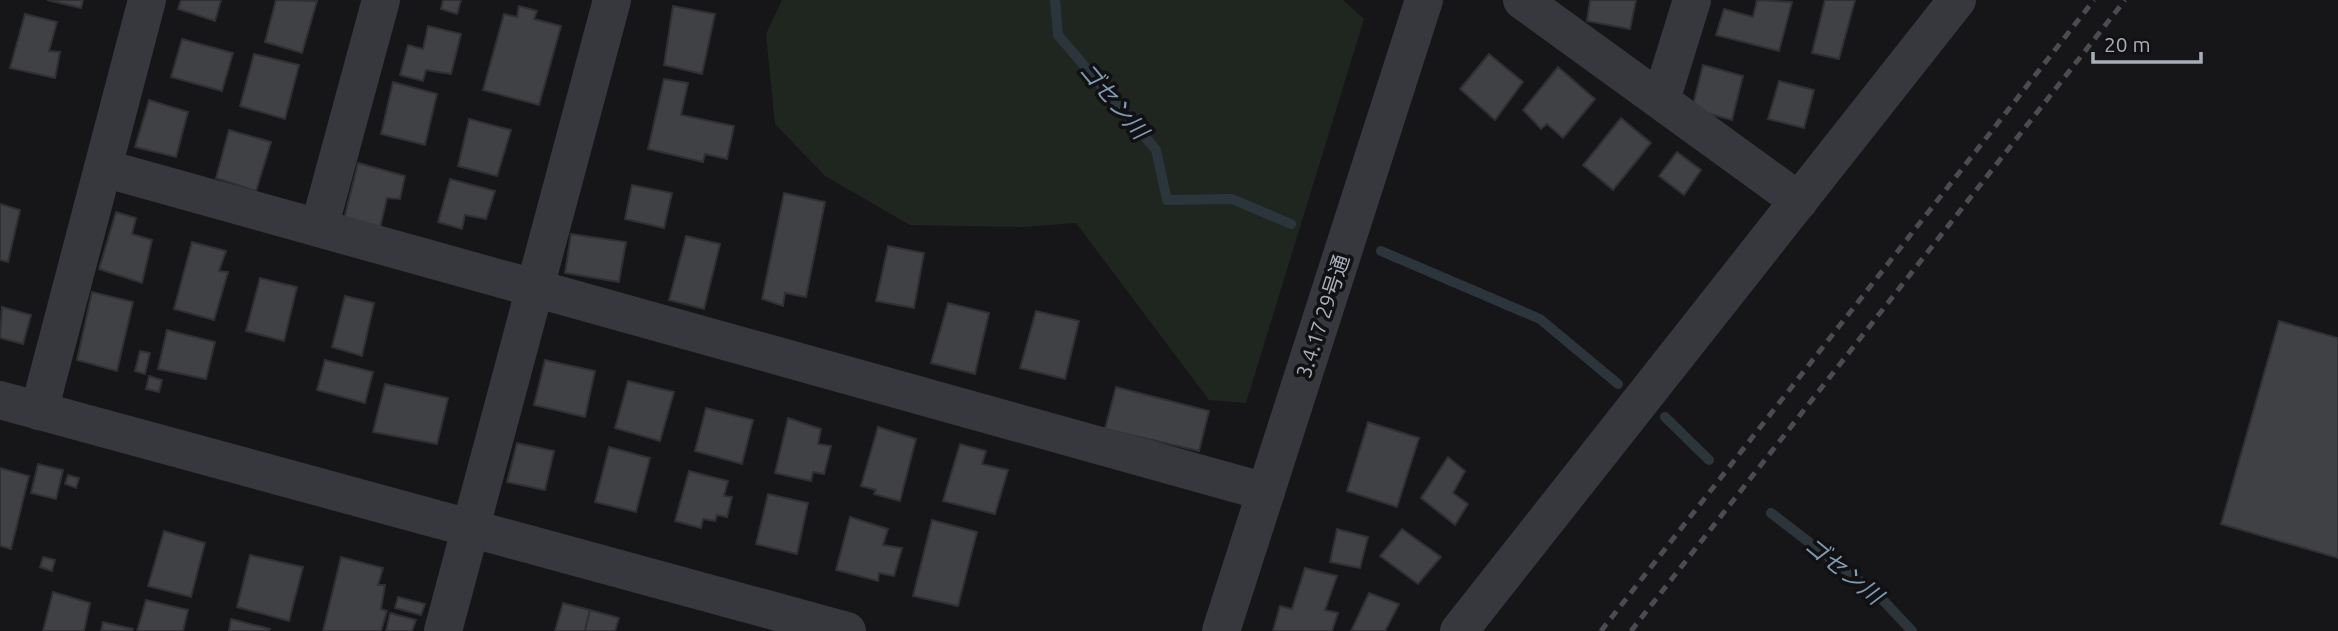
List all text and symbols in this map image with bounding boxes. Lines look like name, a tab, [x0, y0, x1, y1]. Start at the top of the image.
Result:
scale bar	[2093, 21, 2202, 65]
text: 20 m	[2104, 32, 2151, 56]
water label: ゴセン川	[1075, 57, 1155, 146]
street label: 3.4.17 29号通	[1291, 251, 1353, 381]
water label: ゴセン川	[1800, 531, 1890, 611]

